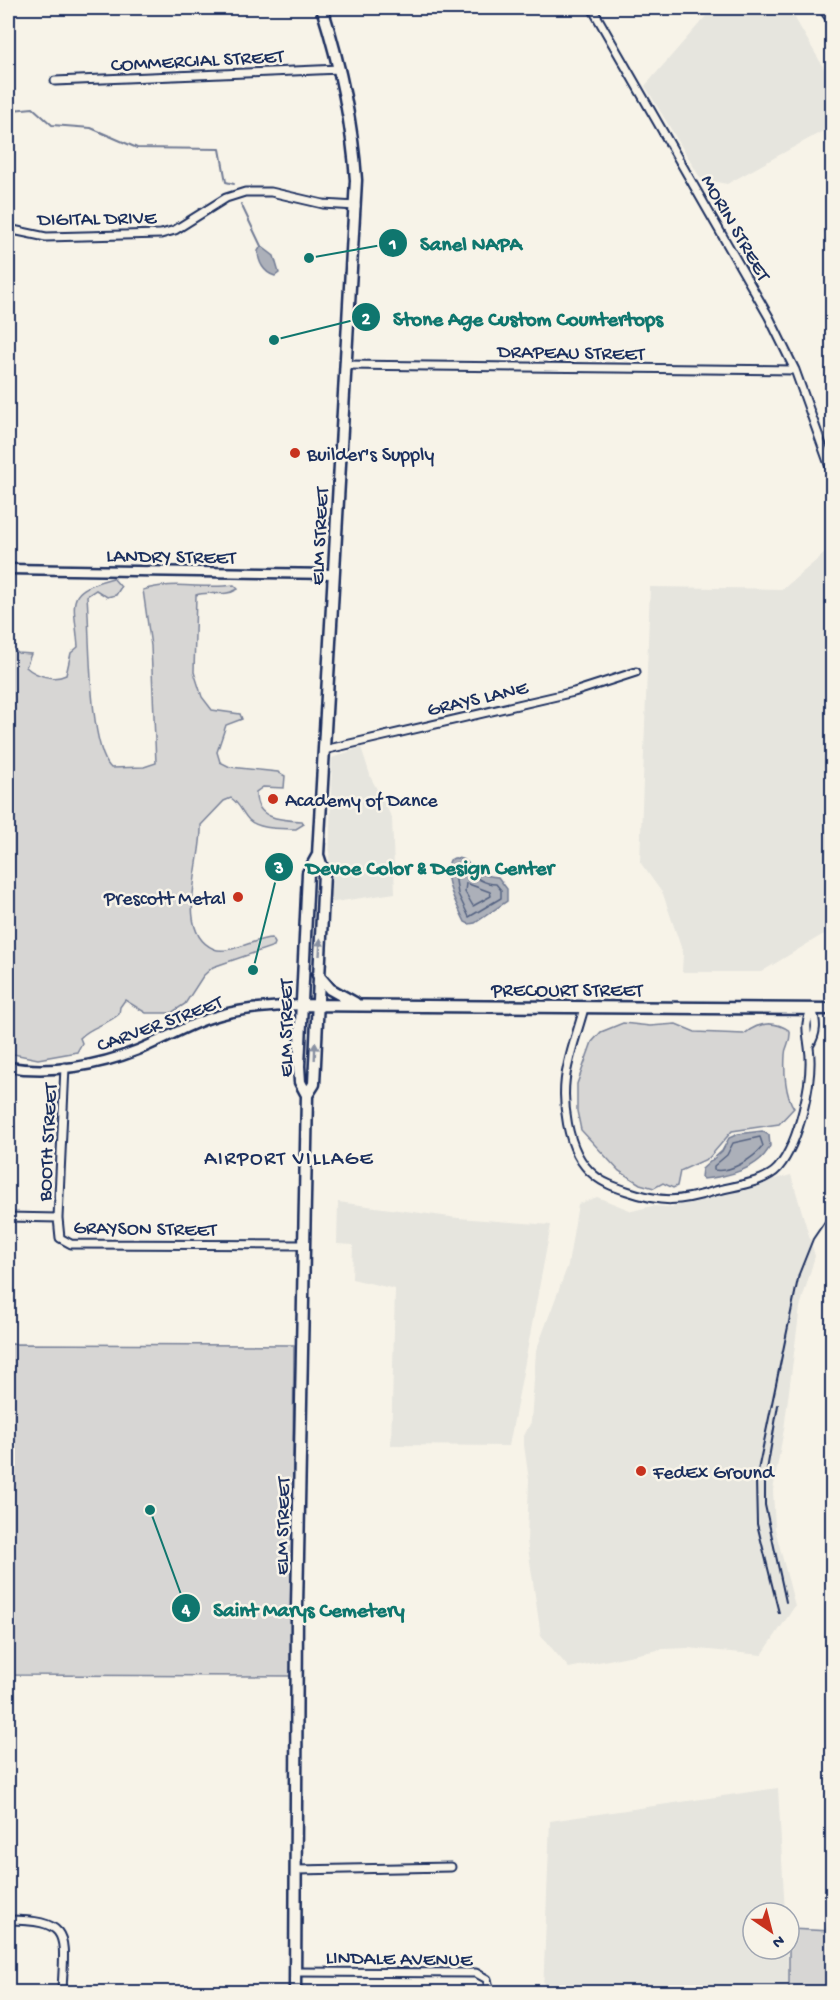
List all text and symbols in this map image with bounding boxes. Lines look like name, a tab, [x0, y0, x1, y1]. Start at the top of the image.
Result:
street label: COMMERCIAL STREET	[110, 46, 286, 79]
street label: MORIN STREET	[694, 171, 774, 287]
street label: DIGITAL DRIVE	[36, 208, 158, 233]
callout: Sanel NAPA	[378, 223, 534, 262]
text: Sanel NAPA	[420, 234, 524, 259]
text: 1	[388, 235, 397, 256]
callout: Stone Age Custom Countertops	[351, 298, 675, 337]
text: Stone Age Custom Countertops	[393, 309, 664, 334]
text: 2	[362, 310, 371, 331]
street label: DRAPEAU STREET	[495, 342, 646, 367]
place label: Builder's Supply	[306, 445, 434, 468]
marker: Builder's Supply	[288, 446, 302, 460]
street label: ELM STREET	[307, 485, 336, 586]
street label: LANDRY STREET	[106, 546, 237, 571]
street label: GRAYS LANE	[425, 677, 532, 723]
place label: Academy of Dance	[285, 791, 438, 814]
marker: Academy of Dance	[266, 792, 280, 806]
callout: Devoe Color & Design Center	[264, 847, 566, 886]
text: Devoe Color & Design Center	[304, 858, 557, 883]
text: 3	[273, 859, 284, 880]
place label: Prescott Metal	[103, 889, 226, 912]
marker: Prescott Metal	[231, 890, 245, 904]
one-way arrow	[315, 937, 324, 956]
street label: ELM STREET	[277, 977, 300, 1077]
street label: PRECOURT STREET	[490, 981, 644, 1004]
street label: CARVER STREET	[94, 991, 227, 1059]
one-way arrow	[310, 1042, 320, 1061]
street label: BOOTH STREET	[35, 1081, 64, 1203]
district label: AIRPORT VILLAGE	[204, 1148, 374, 1173]
street label: GRAYSON STREET	[73, 1218, 218, 1243]
place label: FedEx Ground	[652, 1463, 776, 1486]
marker: FedEx Ground	[634, 1464, 648, 1478]
street label: ELM STREET	[272, 1475, 297, 1575]
callout: Saint Marys Cemetery	[171, 1589, 417, 1628]
text: Saint Marys Cemetery	[213, 1600, 405, 1625]
text: 4	[181, 1601, 191, 1622]
north arrow	[741, 1901, 801, 1961]
text: N	[767, 1930, 787, 1952]
street label: LINDALE AVENUE	[325, 1948, 474, 1973]

